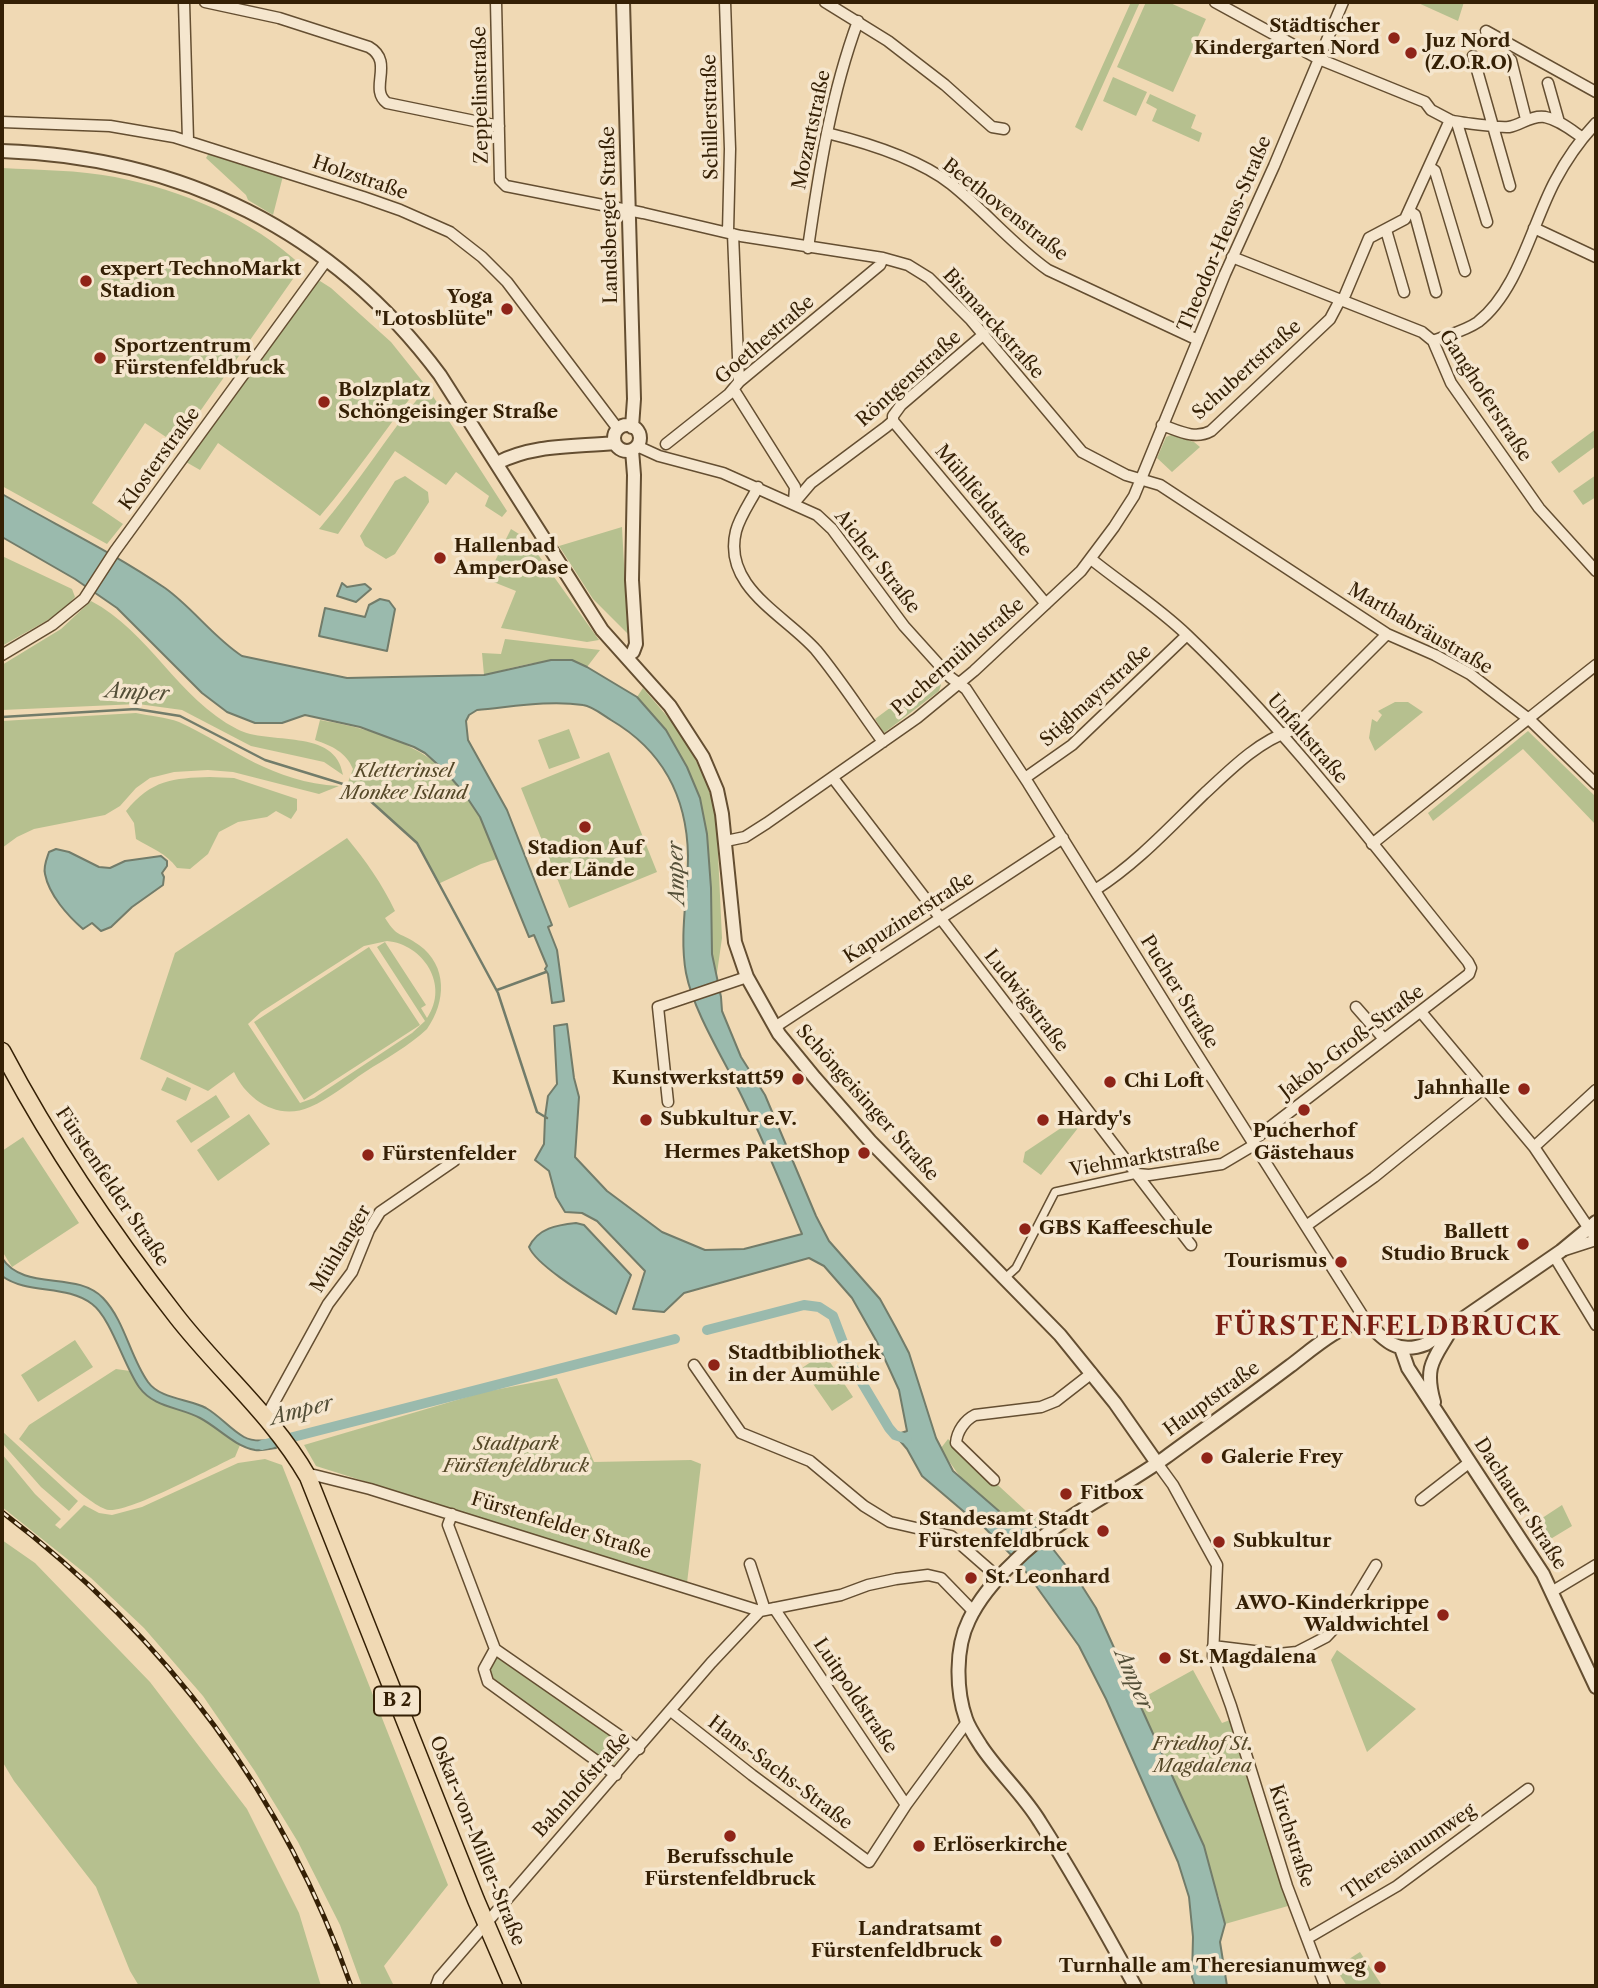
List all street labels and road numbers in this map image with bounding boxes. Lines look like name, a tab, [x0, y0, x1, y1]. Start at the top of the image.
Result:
street label: Zeppelinstraße	[468, 26, 494, 164]
street label: Schillerstraße	[699, 54, 723, 180]
street label: Mozartstraße	[788, 68, 836, 192]
street label: Landsberger Straße	[597, 126, 623, 304]
street label: Theodor-Heuss-Straße	[1173, 133, 1277, 335]
street label: Holzstraße	[309, 151, 411, 205]
street label: Beethovenstraße	[938, 154, 1072, 266]
street label: Bismarckstraße	[938, 264, 1048, 384]
street label: Goethestraße	[711, 291, 819, 389]
street label: Schubertstraße	[1188, 315, 1306, 425]
street label: Röntgenstraße	[852, 326, 966, 432]
street label: Ganghoferstraße	[1434, 326, 1536, 466]
street label: Klosterstraße	[115, 403, 205, 515]
street label: Mühlfeldstraße	[930, 440, 1036, 562]
street label: Aicher Straße	[829, 506, 925, 618]
street label: Marthabräustraße	[1344, 578, 1496, 680]
street label: Puchermühlstraße	[887, 593, 1029, 721]
street label: Stiglmayrstraße	[1036, 640, 1156, 752]
street label: Unfaltstraße	[1262, 689, 1352, 789]
street label: Kapuzinerstraße	[839, 867, 979, 969]
street label: Pucher Straße	[1135, 931, 1223, 1053]
street label: Ludwigstraße	[979, 945, 1073, 1057]
street label: Jakob-Groß-Straße	[1275, 980, 1429, 1104]
street label: Schöngeisinger Straße	[791, 1020, 943, 1186]
street label: Fürstenfelder Straße	[50, 1103, 174, 1271]
street label: Viehmarktstraße	[1068, 1134, 1222, 1182]
street label: Mühlanger	[306, 1201, 376, 1297]
street label: Hauptstraße	[1160, 1357, 1264, 1441]
street label: Dachauer Straße	[1469, 1434, 1571, 1574]
street label: Fürstenfelder Straße	[468, 1488, 654, 1564]
street label: Luitpoldstraße	[808, 1634, 902, 1758]
road number: B 2	[374, 1686, 420, 1716]
street label: Hans-Sachs-Straße	[703, 1711, 857, 1835]
street label: Bahnhofstraße	[529, 1728, 635, 1842]
street label: Oskar-von-Miller-Straße	[424, 1733, 530, 1949]
street label: Kirchstraße	[1264, 1782, 1318, 1890]
street label: Theresianumweg	[1338, 1799, 1480, 1905]

